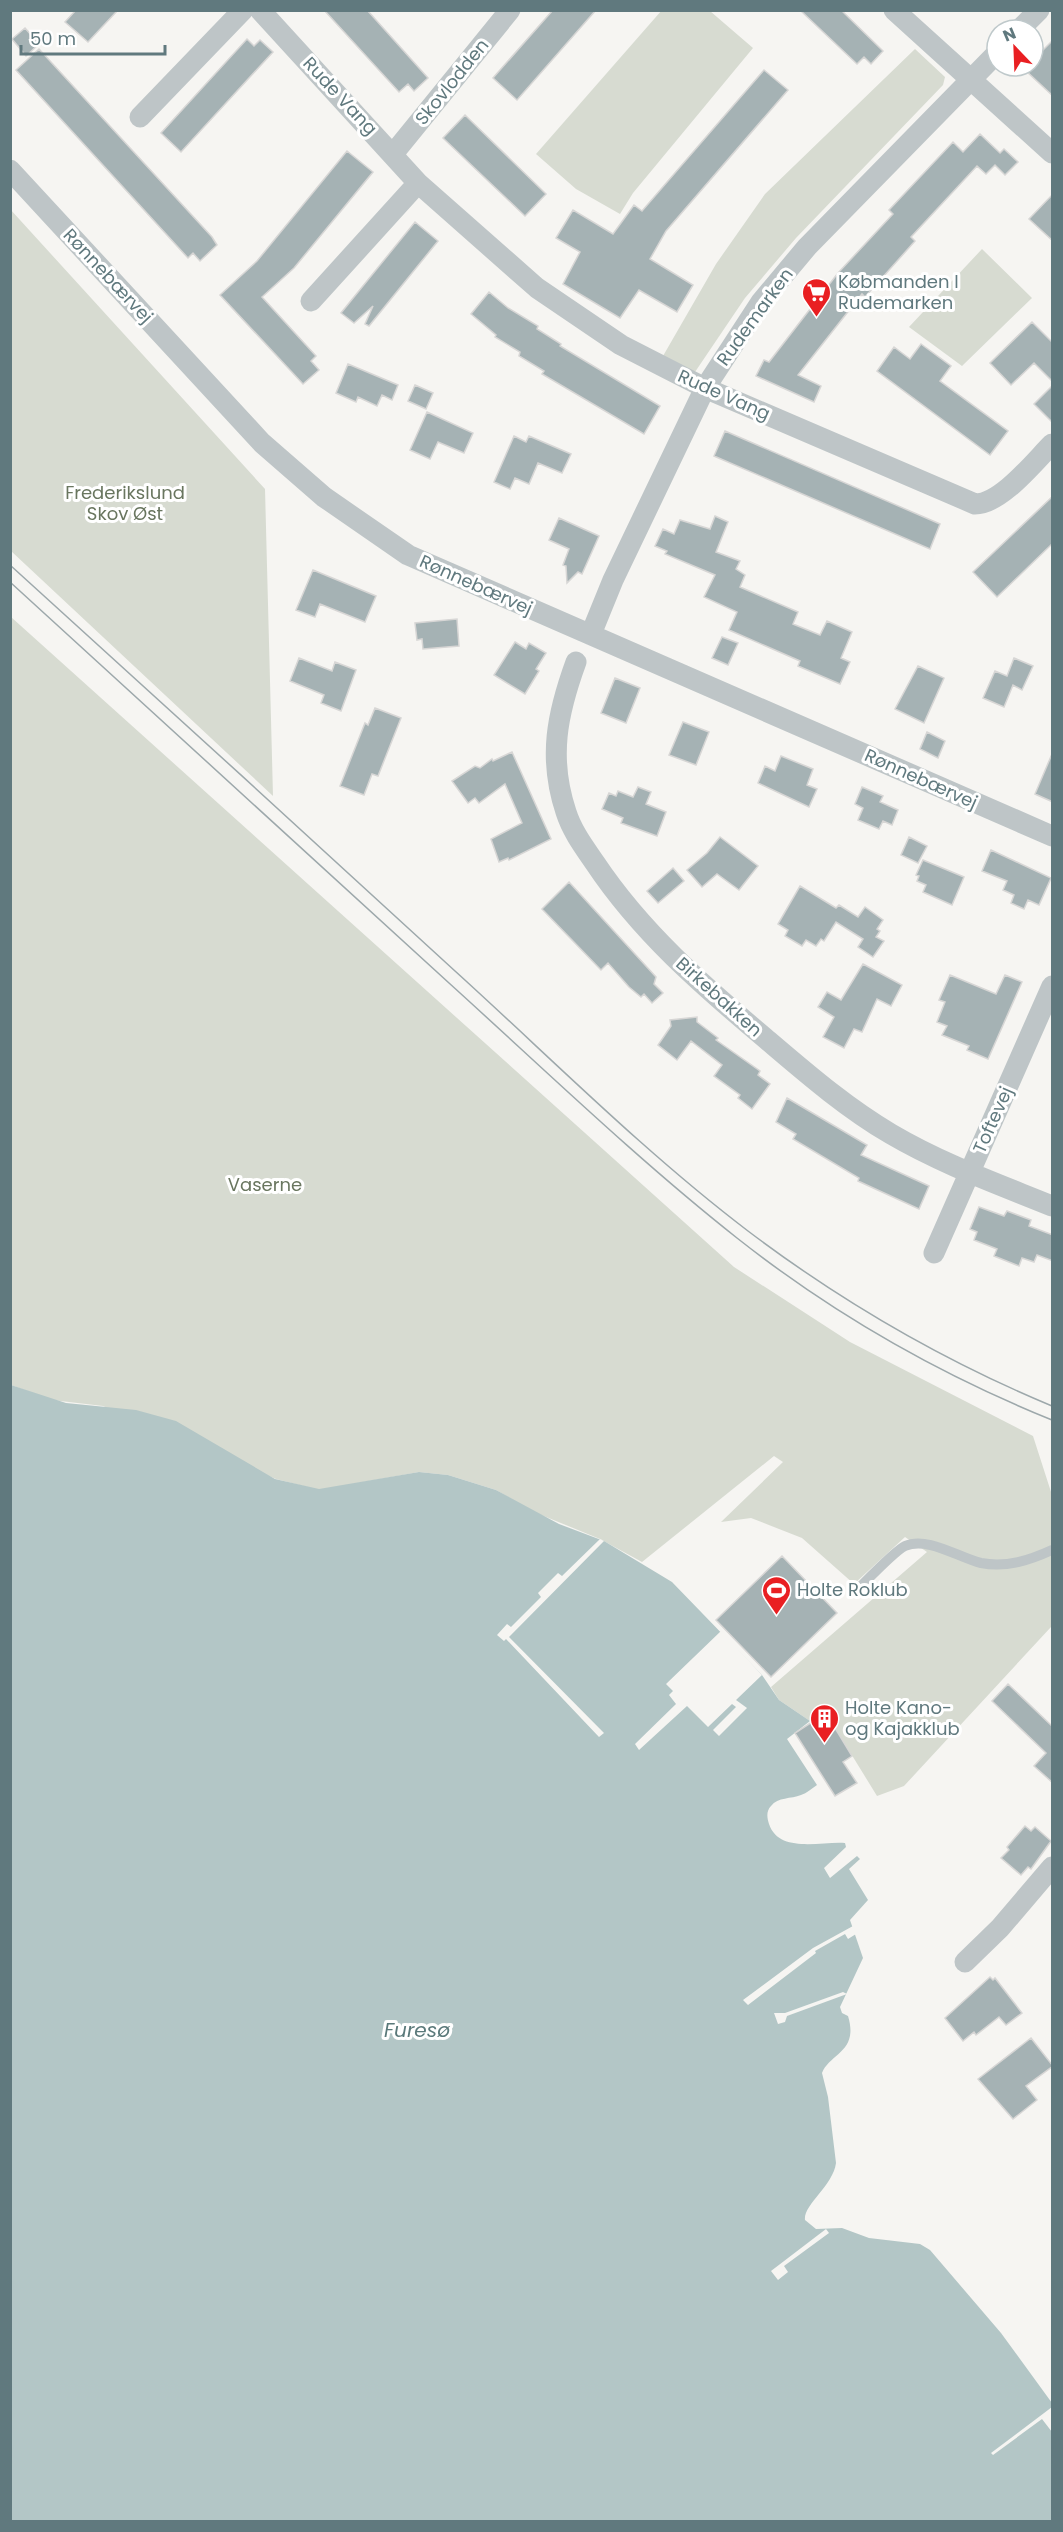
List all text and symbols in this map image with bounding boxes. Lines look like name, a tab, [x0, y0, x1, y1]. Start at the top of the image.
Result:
scale bar	[21, 18, 165, 56]
north arrow	[985, 18, 1045, 78]
text: N	[999, 22, 1019, 48]
text: 50 m	[30, 26, 76, 51]
street label: Skovlodden	[409, 33, 494, 130]
street label: Rude Vang	[298, 51, 383, 140]
street label: Rønnebærvej	[58, 223, 159, 328]
street label: Rudemarken	[711, 263, 799, 371]
place label: Købmanden I Rudemarken	[838, 269, 959, 315]
supermarket icon: Købmanden I Rudemarken	[801, 276, 833, 318]
street label: Rude Vang	[674, 363, 774, 426]
park label: Frederikslund Skov Øst	[65, 480, 185, 526]
street label: Rønnebærvej	[416, 549, 537, 621]
street label: Rønnebærvej	[861, 743, 982, 815]
street label: Birkebakken	[671, 951, 768, 1042]
street label: Toftevej	[967, 1082, 1018, 1157]
park label: Vaserne	[228, 1172, 302, 1197]
sports icon: Holte Roklub	[760, 1574, 792, 1616]
place label: Holte Roklub	[797, 1577, 908, 1602]
place label: Holte Kano- og Kajakklub	[845, 1695, 960, 1741]
building icon: Holte Kano- og Kajakklub	[808, 1702, 840, 1744]
water label: Furesø	[384, 2016, 450, 2044]

